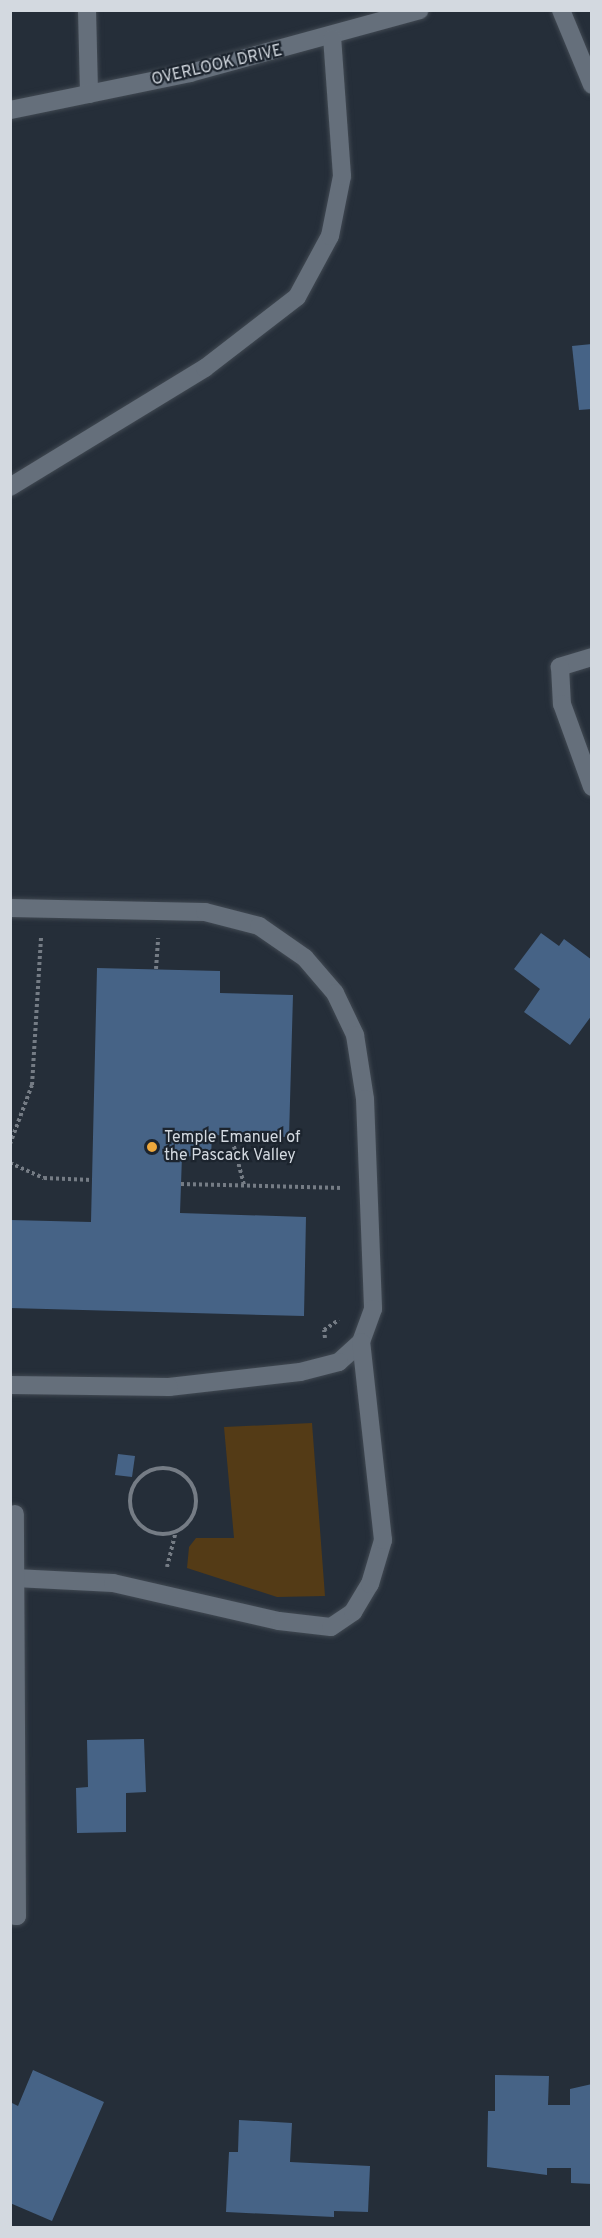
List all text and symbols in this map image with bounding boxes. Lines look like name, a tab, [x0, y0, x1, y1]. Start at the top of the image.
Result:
street label: OVERLOOK DRIVE	[150, 42, 284, 90]
place label: Temple Emanuel of the Pascack Valley	[164, 1128, 300, 1166]
marker: Temple Emanuel of the Pascack Valley	[145, 1140, 159, 1154]

